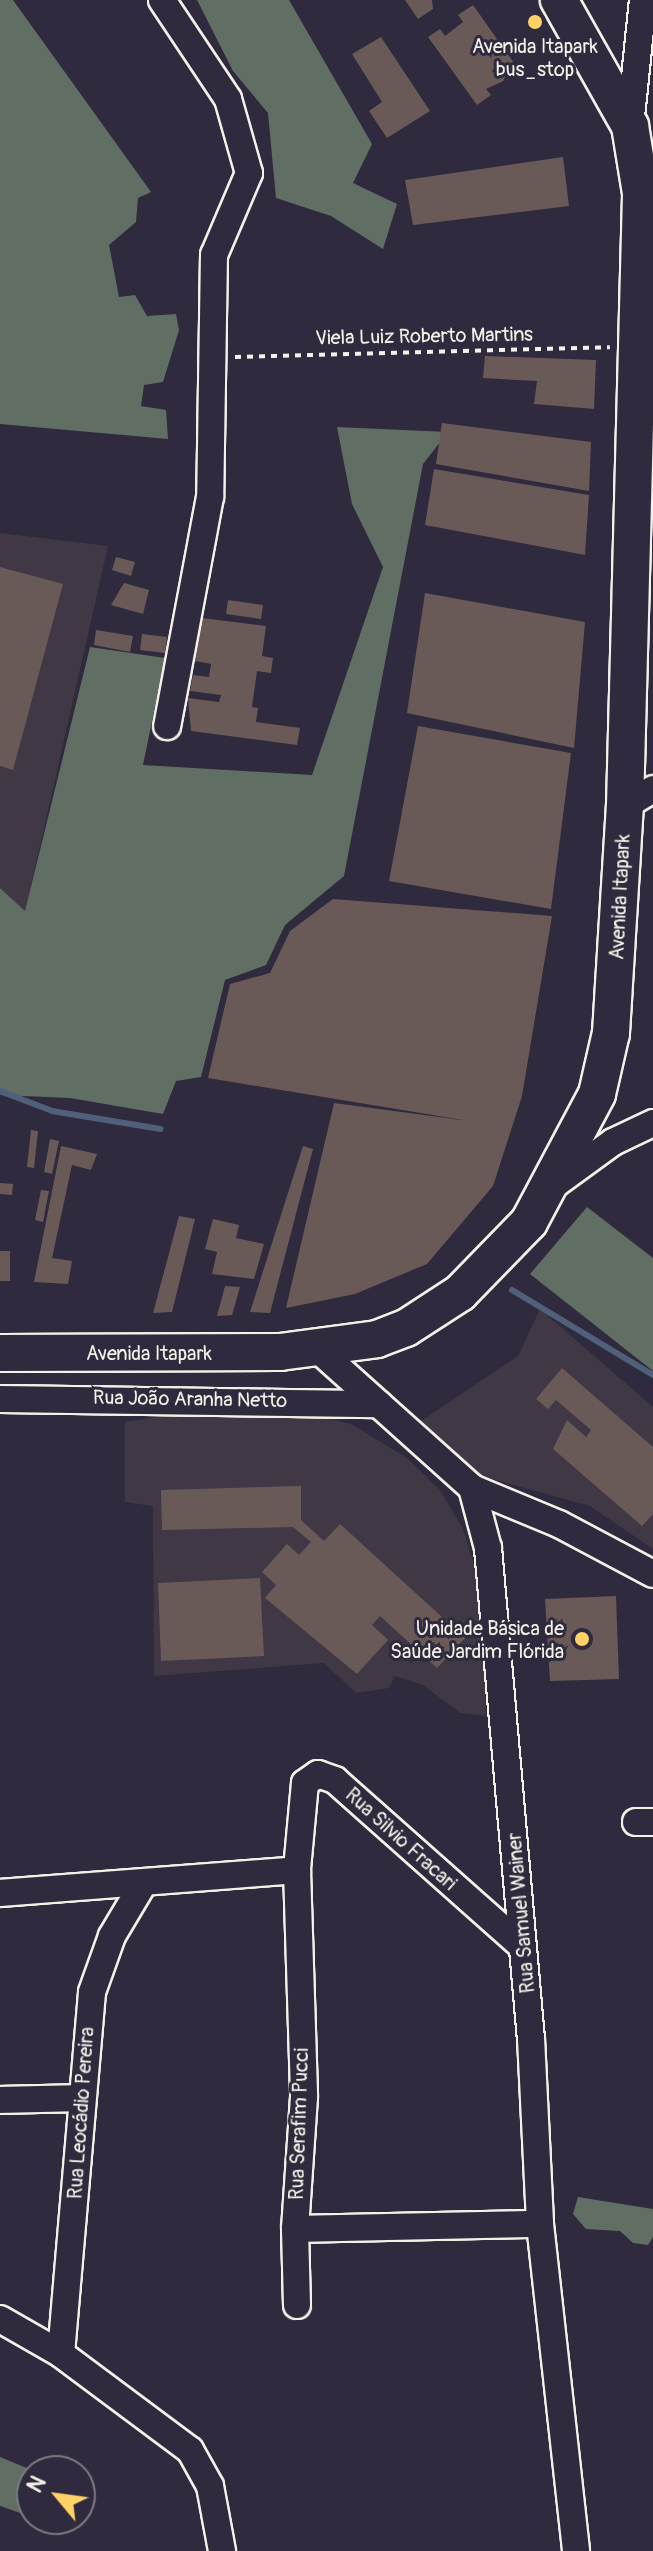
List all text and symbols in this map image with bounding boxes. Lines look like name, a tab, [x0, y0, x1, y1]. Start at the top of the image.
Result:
marker: Avenida Itapark bus_stop	[526, 13, 544, 31]
place label: Avenida Itapark bus_stop	[472, 34, 598, 81]
street label: Viela Luiz Roberto Martins	[315, 322, 533, 350]
street label: Avenida Itapark	[605, 834, 635, 960]
street label: Avenida Itapark	[86, 1341, 212, 1365]
street label: Rua João Aranha Netto	[93, 1385, 287, 1413]
place label: Unidade Básica de Saúde Jardim Flórida	[390, 1616, 564, 1663]
marker: Unidade Básica de Saúde Jardim Flórida	[571, 1628, 593, 1650]
street label: Rua Silvio Fracari	[340, 1783, 462, 1895]
street label: Rua Samuel Wainer	[502, 1832, 540, 1994]
street label: Rua Leocádio Pereira	[63, 2026, 99, 2200]
street label: Rua Serafim Pucci	[284, 2048, 314, 2200]
north arrow	[16, 2455, 96, 2535]
text: N	[21, 2471, 53, 2498]

